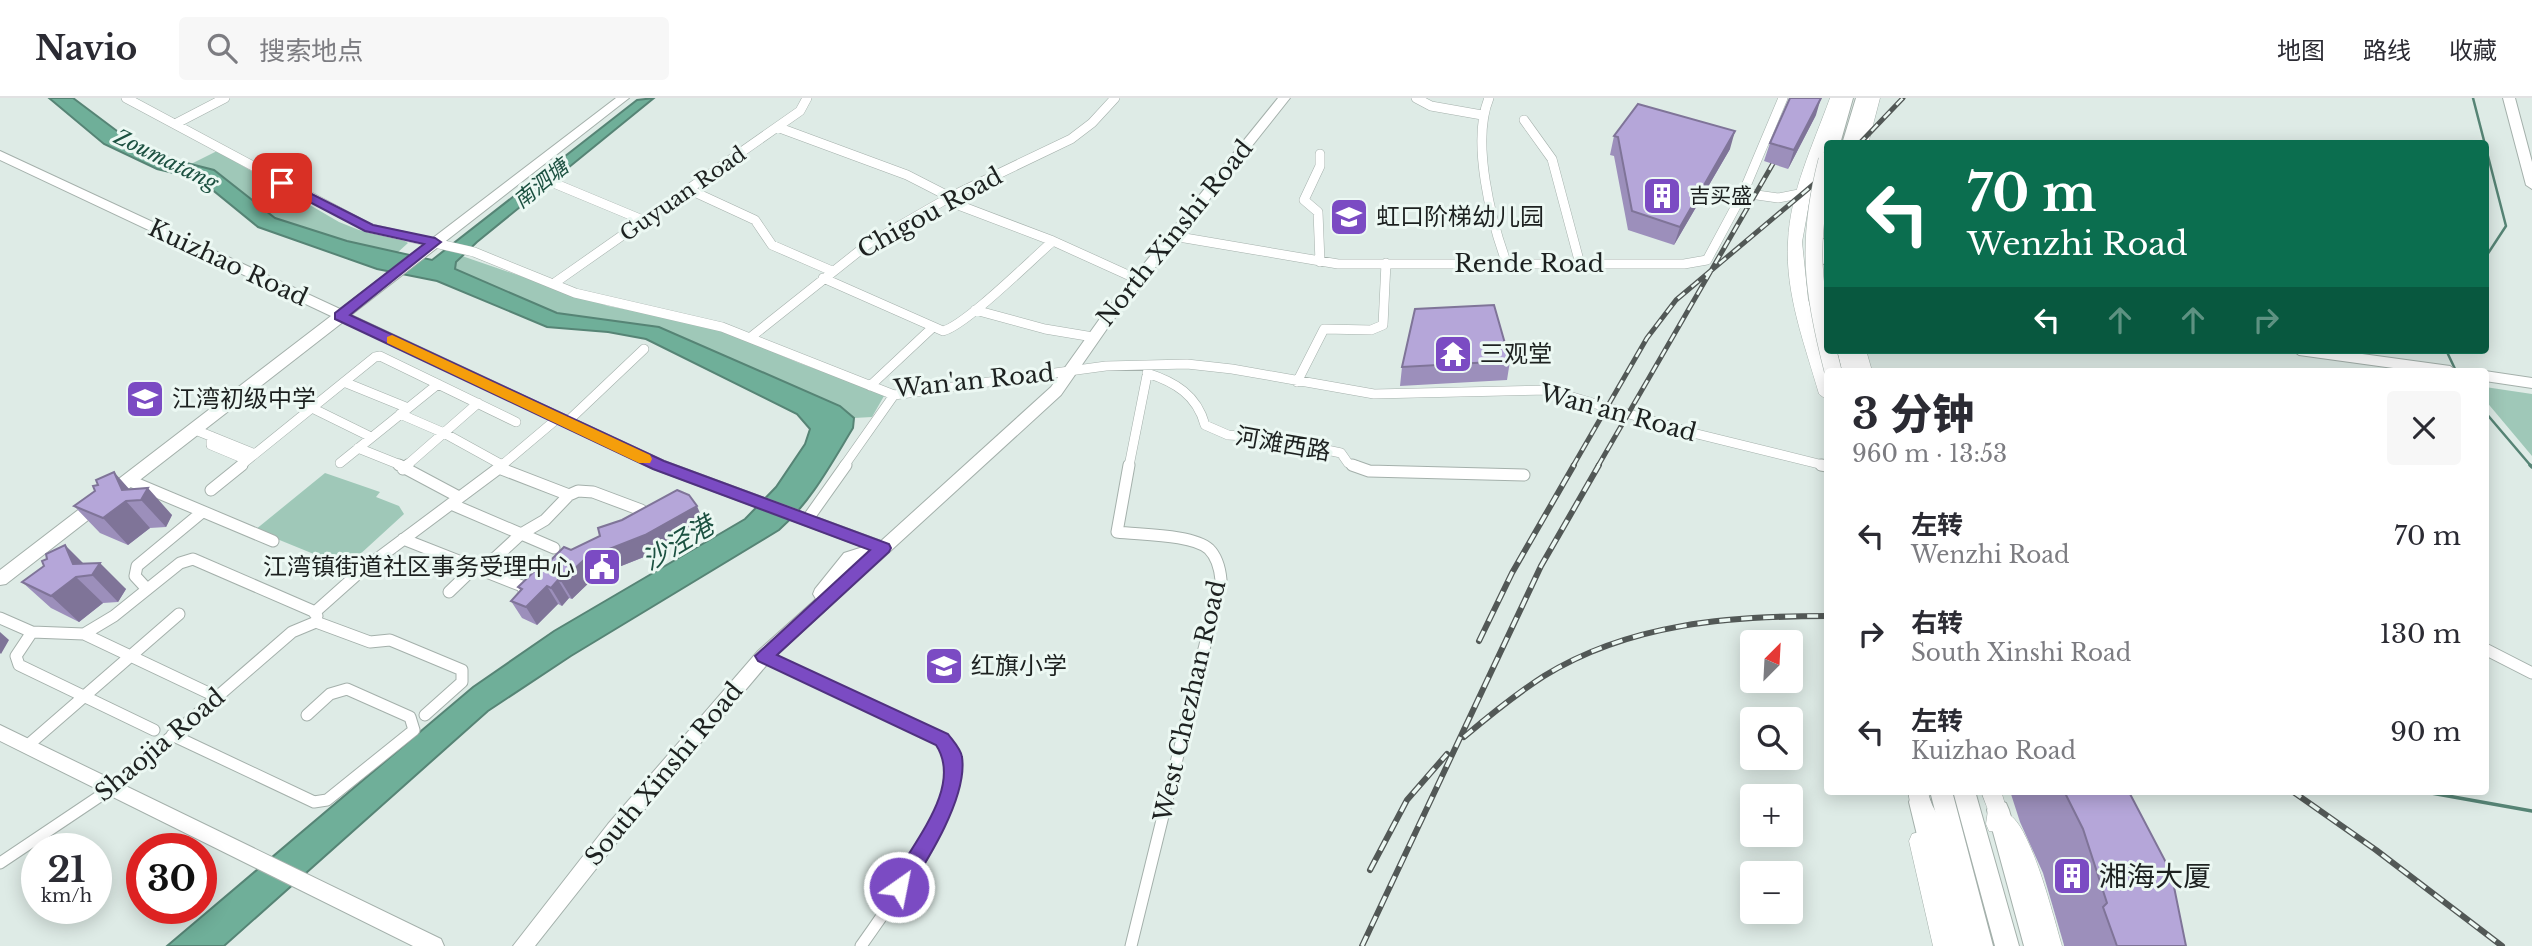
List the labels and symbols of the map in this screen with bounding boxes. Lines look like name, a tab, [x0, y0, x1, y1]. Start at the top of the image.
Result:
water label: Zoumatang	[109, 123, 223, 197]
street label: North Xinshi Road	[1091, 134, 1258, 331]
street label: Guyuan Road	[615, 141, 751, 247]
water label: 南泗塘	[508, 152, 576, 214]
pin	[252, 153, 312, 213]
street label: Chigou Road	[852, 161, 1007, 264]
building icon: 吉买盛	[1641, 175, 1683, 217]
place label: 吉买盛	[1689, 183, 1752, 209]
school or university icon: 虹口阶梯幼儿园	[1328, 196, 1370, 238]
place label: 虹口阶梯幼儿园	[1376, 202, 1544, 231]
street label: Kuizhao Road	[144, 213, 312, 312]
street label: Rende Road	[1454, 249, 1604, 278]
temple icon: 三观堂	[1432, 333, 1474, 375]
place label: 三观堂	[1480, 339, 1552, 368]
street label: Wan'an Road	[891, 358, 1055, 403]
street label: Wan'an Road	[1536, 377, 1700, 447]
school or university icon: 江湾初级中学	[124, 378, 166, 420]
place label: 江湾初级中学	[172, 384, 316, 413]
street label: 河滩西路	[1233, 421, 1333, 466]
water label: 沙泾港	[636, 507, 723, 577]
public building icon: 江湾镇街道社区事务受理中心	[581, 546, 623, 588]
place label: 江湾镇街道社区事务受理中心	[263, 552, 575, 581]
street label: West Chezhan Road	[1147, 577, 1231, 825]
north arrow	[1740, 630, 1802, 693]
school or university icon: 红旗小学	[923, 645, 965, 687]
place label: 红旗小学	[971, 651, 1067, 680]
street label: South Xinshi Road	[579, 676, 749, 871]
street label: Shaojia Road	[89, 682, 230, 807]
speed limit sign: 30	[126, 833, 217, 924]
position arrow	[862, 850, 936, 924]
building icon: 湘海大厦	[2051, 855, 2093, 897]
place label: 湘海大厦	[2099, 859, 2211, 894]

